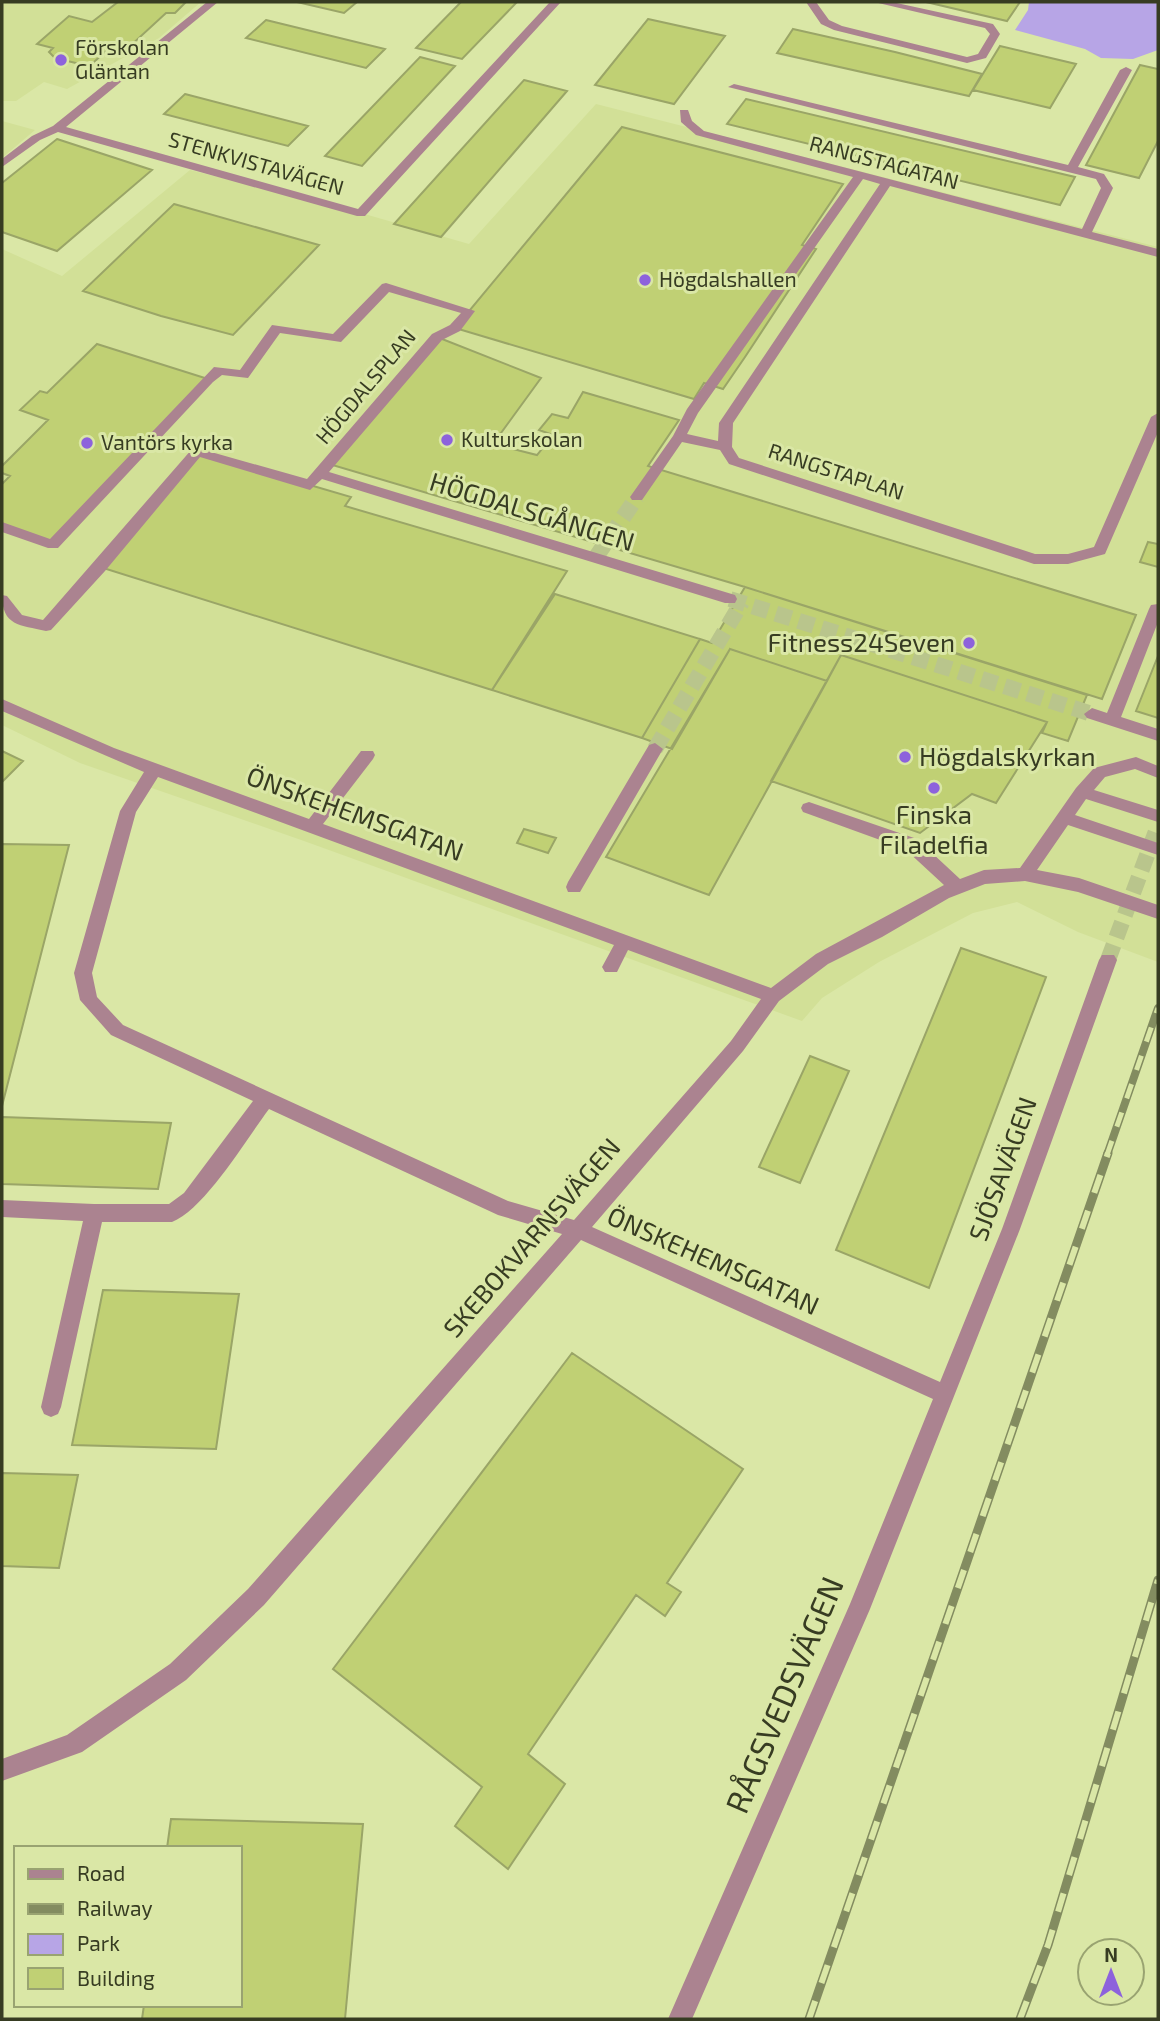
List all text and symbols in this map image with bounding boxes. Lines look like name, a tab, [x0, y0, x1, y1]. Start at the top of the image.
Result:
place label: Förskolan Gläntan	[75, 34, 169, 83]
marker: Förskolan Gläntan	[53, 52, 69, 68]
street label: STENKVISTAVÄGEN	[166, 126, 347, 200]
street label: RANGSTAGATAN	[807, 130, 962, 194]
place label: Högdalshallen	[659, 266, 797, 291]
marker: Högdalshallen	[637, 272, 653, 288]
street label: HÖGDALSPLAN	[310, 324, 420, 448]
place label: Kulturskolan	[461, 426, 583, 451]
place label: Vantörs kyrka	[101, 429, 233, 454]
marker: Kulturskolan	[439, 432, 455, 448]
marker: Vantörs kyrka	[79, 435, 95, 451]
street label: RANGSTAPLAN	[766, 437, 907, 504]
street label: HÖGDALSGÅNGEN	[426, 465, 639, 556]
place label: Fitness24Seven	[767, 626, 955, 657]
marker: Fitness24Seven	[961, 635, 977, 651]
place label: Högdalskyrkan	[919, 740, 1096, 771]
marker: Högdalskyrkan	[897, 749, 913, 765]
street label: ÖNSKEHEMSGATAN	[243, 759, 468, 866]
marker: Finska Filadelfia	[926, 780, 942, 796]
place label: Finska Filadelfia	[880, 798, 988, 859]
street label: SJÖSAVÄGEN	[961, 1092, 1042, 1245]
street label: SKEBOKVARNSVÄGEN	[436, 1131, 626, 1343]
street label: ÖNSKEHEMSGATAN	[603, 1199, 824, 1320]
street label: RÅGSVEDSVÄGEN	[716, 1570, 850, 1818]
legend	[14, 1846, 242, 2007]
text: Road	[77, 1860, 125, 1885]
text: Railway	[77, 1895, 153, 1920]
text: Park	[77, 1930, 120, 1955]
north arrow	[1076, 1937, 1146, 2007]
text: N	[1104, 1943, 1118, 1966]
text: Building	[77, 1965, 155, 1990]

